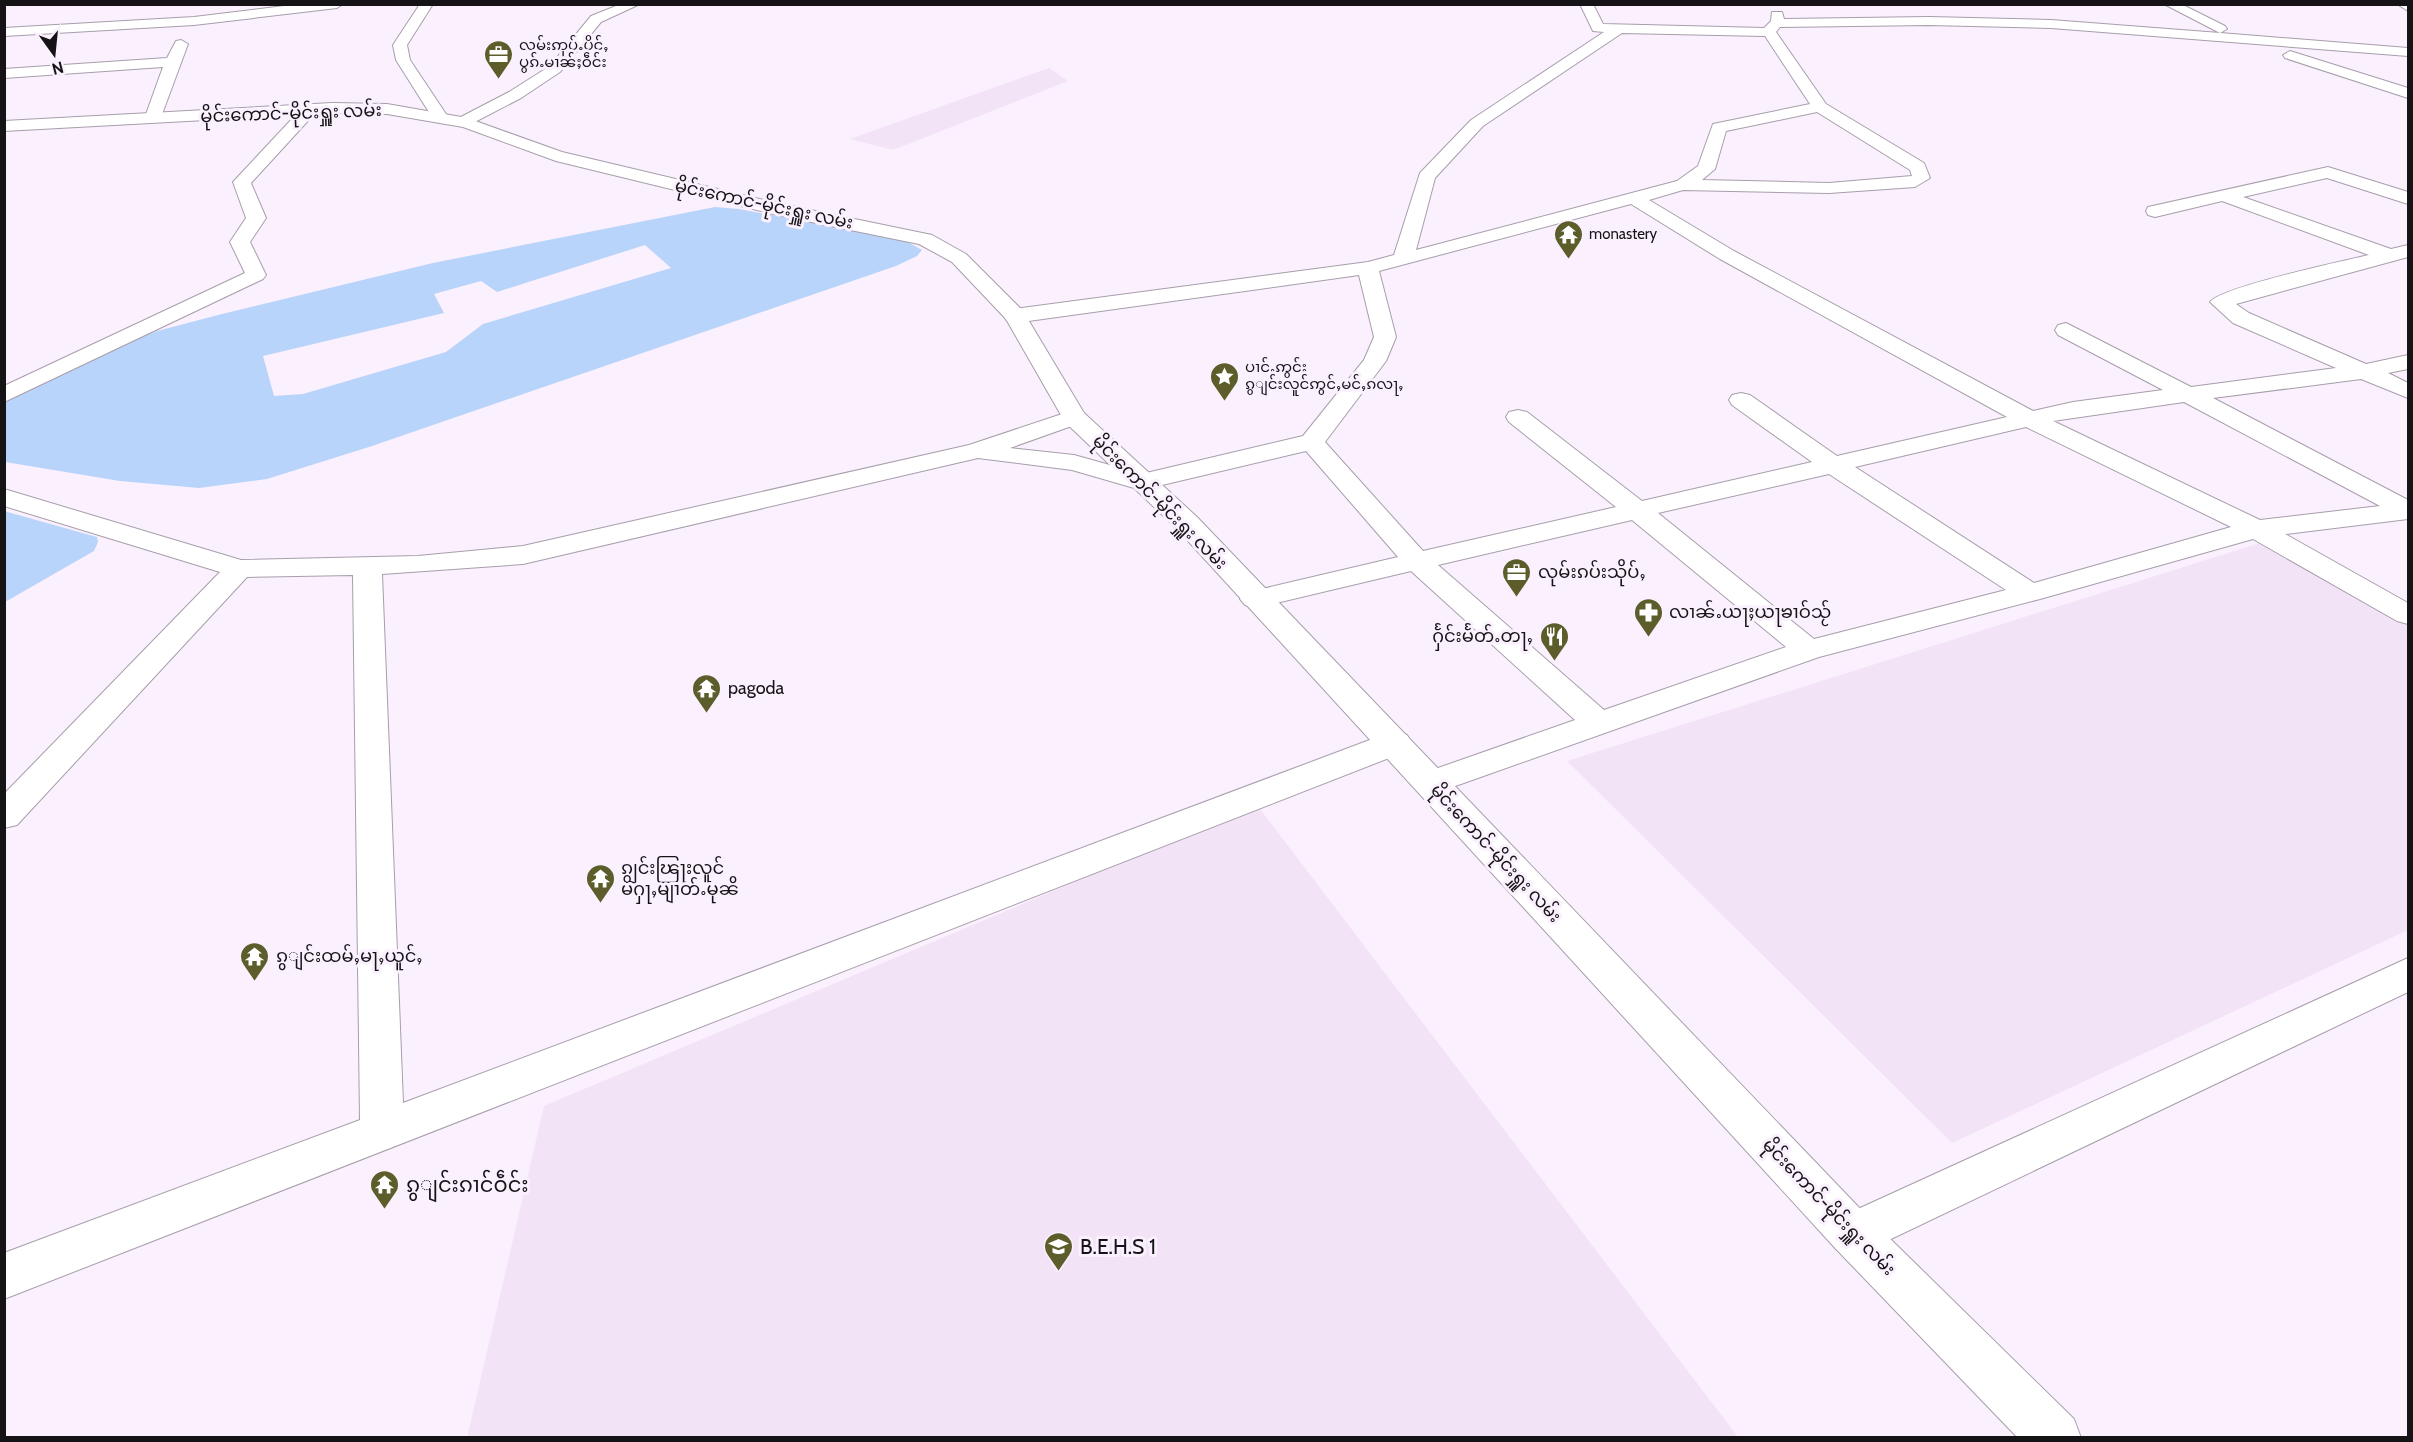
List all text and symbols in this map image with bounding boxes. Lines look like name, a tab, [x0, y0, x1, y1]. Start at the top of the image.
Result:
north arrow	[24, 24, 84, 84]
place label: လုမ်းဢုပ်ႉပိူင်ႇ ပွၵ်ႉမၢၼ်ႈဝဵင်း	[519, 35, 609, 73]
office icon: လုမ်းဢုပ်ႉပိူင်ႇ ပွၵ်ႉမၢၼ်ႈဝဵင်း	[482, 38, 514, 80]
text: N	[50, 57, 66, 79]
street label: မိုင်းကောင်-မိုင်းရှူး လမ်း	[200, 96, 382, 131]
street label: မိုင်းကောင်-မိုင်းရှူး လမ်း	[672, 171, 856, 238]
temple icon: monastery	[1552, 218, 1584, 260]
place label: monastery	[1589, 225, 1658, 243]
place label: ပၢင်ႇဢွင်ႈ ၵွျင်းလူင်ဢွင်ႇမင်ႇၵလႃႇ	[1245, 357, 1403, 396]
place icon: ပၢင်ႇဢွင်ႈ ၵွျင်းလူင်ဢွင်ႇမင်ႇၵလႃႇ	[1208, 360, 1240, 402]
street label: မိုင်းကောင်-မိုင်းရှူး လမ်း	[1085, 428, 1234, 577]
office icon: လုမ်းၵပ်းသိုပ်ႇ	[1501, 556, 1533, 598]
place label: လုမ်းၵပ်းသိုပ်ႇ	[1538, 558, 1646, 587]
pharmacy icon: လၢၼ်ႉယႃႈယႃၶၢဝ်သႂ်	[1632, 596, 1664, 638]
place label: လၢၼ်ႉယႃႈယႃၶၢဝ်သႂ်	[1669, 599, 1831, 627]
restaurant icon: ႁႅင်းမႅတ်ႉတႃႇ	[1538, 620, 1570, 662]
place label: ႁႅင်းမႅတ်ႉတႃႇ	[1432, 623, 1533, 651]
temple icon: pagoda	[691, 672, 723, 714]
place label: pagoda	[728, 677, 785, 699]
street label: မိုင်းကောင်-မိုင်းရှူး လမ်း	[1423, 777, 1568, 930]
place label: ၵျွင်းၽြႃးလူင် မႁႃႇမျၢတ်ႉမုၼိ	[621, 855, 739, 904]
temple icon: ၵျွင်းၽြႃးလူင် မႁႃႇမျၢတ်ႉမုၼိ	[584, 862, 616, 904]
temple icon: ၵွျင်းထမ်ႇမႃႇယူင်ႇ	[239, 940, 271, 982]
place label: ၵွျင်းထမ်ႇမႃႇယူင်ႇ	[276, 943, 423, 971]
street label: မိုင်းကောင်-မိုင်းရှူး လမ်း	[1755, 1132, 1902, 1283]
temple icon: ၵွျင်းၵၢင်ဝဵင်း	[369, 1168, 401, 1210]
place label: ၵွျင်းၵၢင်ဝဵင်း	[406, 1169, 529, 1203]
school or university icon: B.E.H.S 1	[1043, 1230, 1075, 1272]
place label: B.E.H.S 1	[1080, 1234, 1156, 1259]

